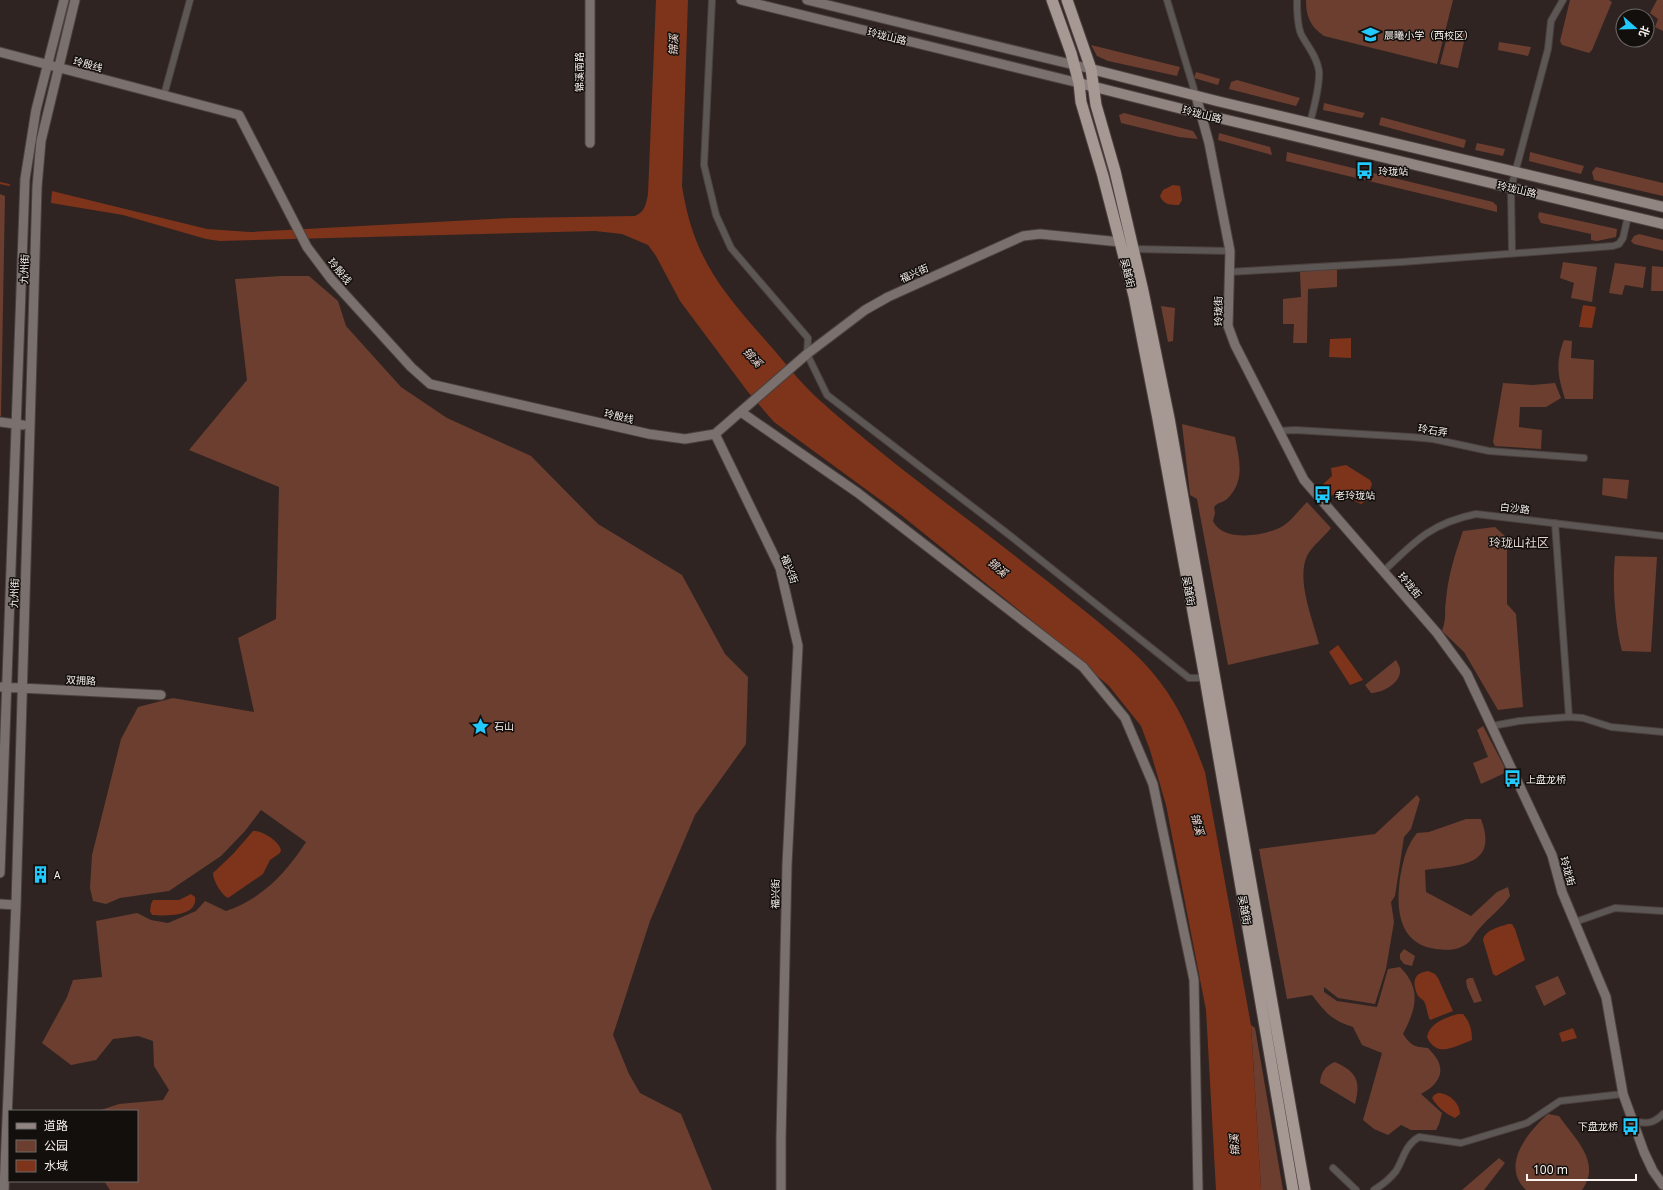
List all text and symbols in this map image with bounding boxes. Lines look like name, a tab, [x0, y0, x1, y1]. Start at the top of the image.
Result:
north arrow	[1615, 8, 1655, 48]
street label: 玲珑山路	[866, 24, 908, 48]
text: 北	[1636, 24, 1654, 39]
school or university icon: 晨曦小学（西校区）	[1361, 25, 1381, 45]
place label: 晨曦小学（西校区）	[1384, 28, 1474, 42]
water label: 锦溪	[665, 33, 681, 56]
street label: 锦溪南路	[572, 52, 586, 92]
street label: 玲殷线	[72, 53, 104, 75]
street label: 玲珑山路	[1181, 102, 1223, 126]
bus stop icon: 玲珑站	[1355, 161, 1375, 181]
place label: 玲珑站	[1378, 164, 1408, 178]
street label: 玲珑山路	[1496, 178, 1538, 200]
street label: 九州街	[16, 254, 32, 284]
street label: 玲殷线	[325, 255, 355, 287]
street label: 吴越街	[1118, 257, 1138, 289]
street label: 福兴街	[897, 261, 931, 285]
street label: 玲珑街	[1211, 296, 1225, 326]
water label: 锦溪	[740, 344, 767, 371]
street label: 玲殷线	[603, 406, 635, 426]
street label: 玲石弄	[1417, 421, 1449, 439]
bus stop icon: 老玲珑站	[1312, 485, 1332, 505]
place label: 老玲珑站	[1335, 488, 1375, 502]
street label: 白沙路	[1499, 499, 1531, 517]
district label: 玲珑山社区	[1489, 534, 1549, 551]
street label: 福兴街	[778, 553, 802, 585]
water label: 锦溪	[985, 554, 1012, 580]
street label: 玲珑街	[1395, 569, 1425, 601]
street label: 吴越街	[1180, 575, 1198, 607]
street label: 九州街	[6, 578, 22, 608]
street label: 双拥路	[66, 672, 96, 688]
place icon: 石山	[471, 716, 491, 736]
place label: 石山	[494, 719, 514, 733]
bus stop icon: 上盘龙桥	[1503, 769, 1523, 789]
place label: 上盘龙桥	[1526, 772, 1566, 786]
water label: 锦溪	[1188, 811, 1208, 838]
street label: 玲珑街	[1557, 855, 1579, 887]
building icon: A	[31, 865, 51, 885]
place label: A	[54, 868, 61, 882]
street label: 福兴街	[768, 879, 782, 909]
street label: 吴越街	[1236, 894, 1254, 926]
legend	[8, 1110, 138, 1182]
bus stop icon: 下盘龙桥	[1621, 1116, 1641, 1136]
text: 道路	[44, 1117, 68, 1134]
place label: 下盘龙桥	[1578, 1119, 1618, 1133]
water label: 锦溪	[1226, 1133, 1242, 1156]
text: 公园	[44, 1137, 68, 1154]
scale bar	[1527, 1156, 1636, 1182]
text: 水域	[44, 1157, 68, 1174]
text: 100 m	[1533, 1161, 1568, 1178]

